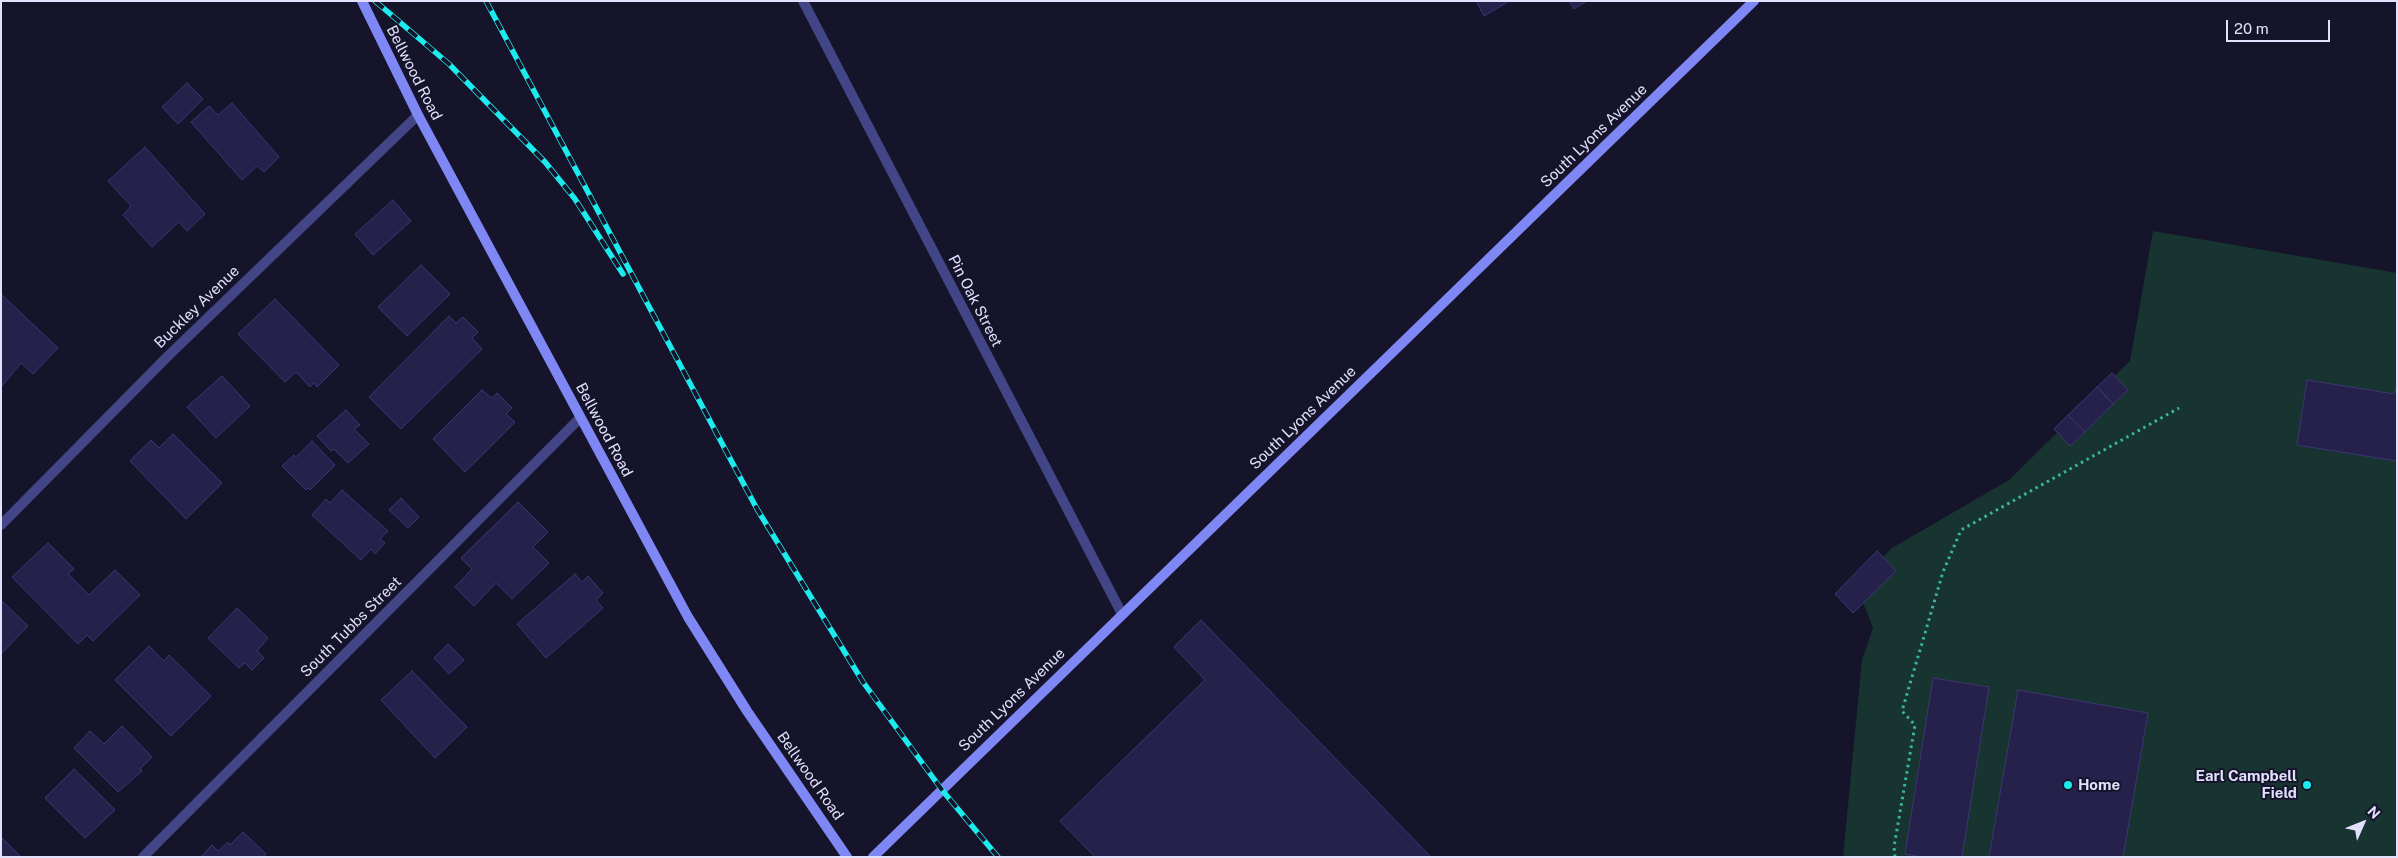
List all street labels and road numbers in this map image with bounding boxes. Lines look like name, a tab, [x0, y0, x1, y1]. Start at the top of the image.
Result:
street label: Bellwood Road	[382, 23, 446, 123]
street label: South Lyons Avenue	[1537, 81, 1651, 191]
street label: Pin Oak Street	[944, 252, 1006, 350]
street label: Buckley Avenue	[151, 262, 243, 352]
street label: South Lyons Avenue	[1246, 363, 1360, 473]
street label: Bellwood Road	[572, 380, 636, 480]
street label: South Tubbs Street	[297, 573, 405, 681]
street label: South Lyons Avenue	[955, 645, 1069, 755]
street label: Bellwood Road	[773, 728, 847, 824]

